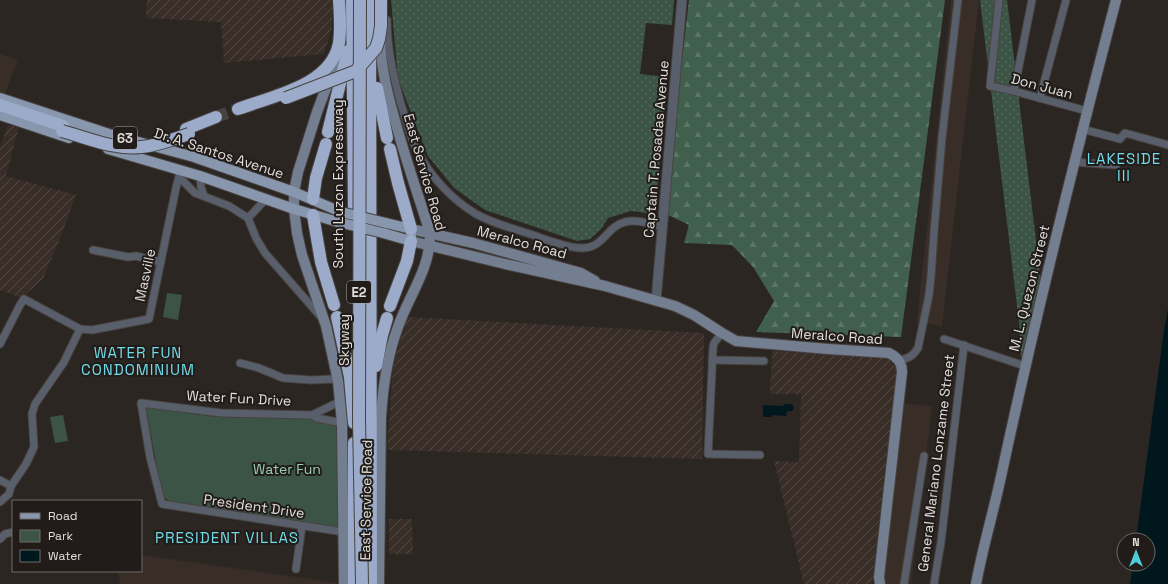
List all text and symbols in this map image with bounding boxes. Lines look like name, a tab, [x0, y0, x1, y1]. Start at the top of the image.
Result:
street label: Captain T. Posadas Avenue	[639, 59, 673, 239]
street label: Don Juan	[1009, 69, 1075, 103]
street label: South Luzon Expressway	[329, 99, 347, 269]
street label: East Service Road	[400, 111, 450, 233]
street label: Dr. A. Santos Avenue	[152, 123, 286, 183]
road number: 63	[113, 127, 137, 149]
district label: LAKESIDE III	[1087, 149, 1161, 185]
street label: Meralco Road	[475, 221, 569, 263]
street label: M. L. Quezon Street	[1005, 223, 1053, 353]
street label: Masville	[131, 247, 159, 303]
road number: E2	[347, 281, 371, 303]
street label: Skyway	[335, 314, 353, 366]
street label: Meralco Road	[791, 324, 883, 348]
district label: WATER FUN CONDOMINIUM	[81, 343, 195, 379]
street label: General Mariano Lonzame Street	[914, 353, 958, 573]
street label: Water Fun Drive	[186, 386, 292, 410]
street label: East Service Road	[356, 439, 376, 561]
park label: Water Fun	[253, 460, 321, 478]
street label: President Drive	[202, 490, 306, 522]
legend	[12, 500, 142, 572]
text: Road	[48, 508, 77, 524]
text: Park	[48, 528, 73, 544]
district label: PRESIDENT VILLAS	[155, 528, 299, 547]
north arrow	[1116, 532, 1156, 572]
text: N	[1132, 535, 1140, 549]
text: Water	[48, 548, 82, 564]

